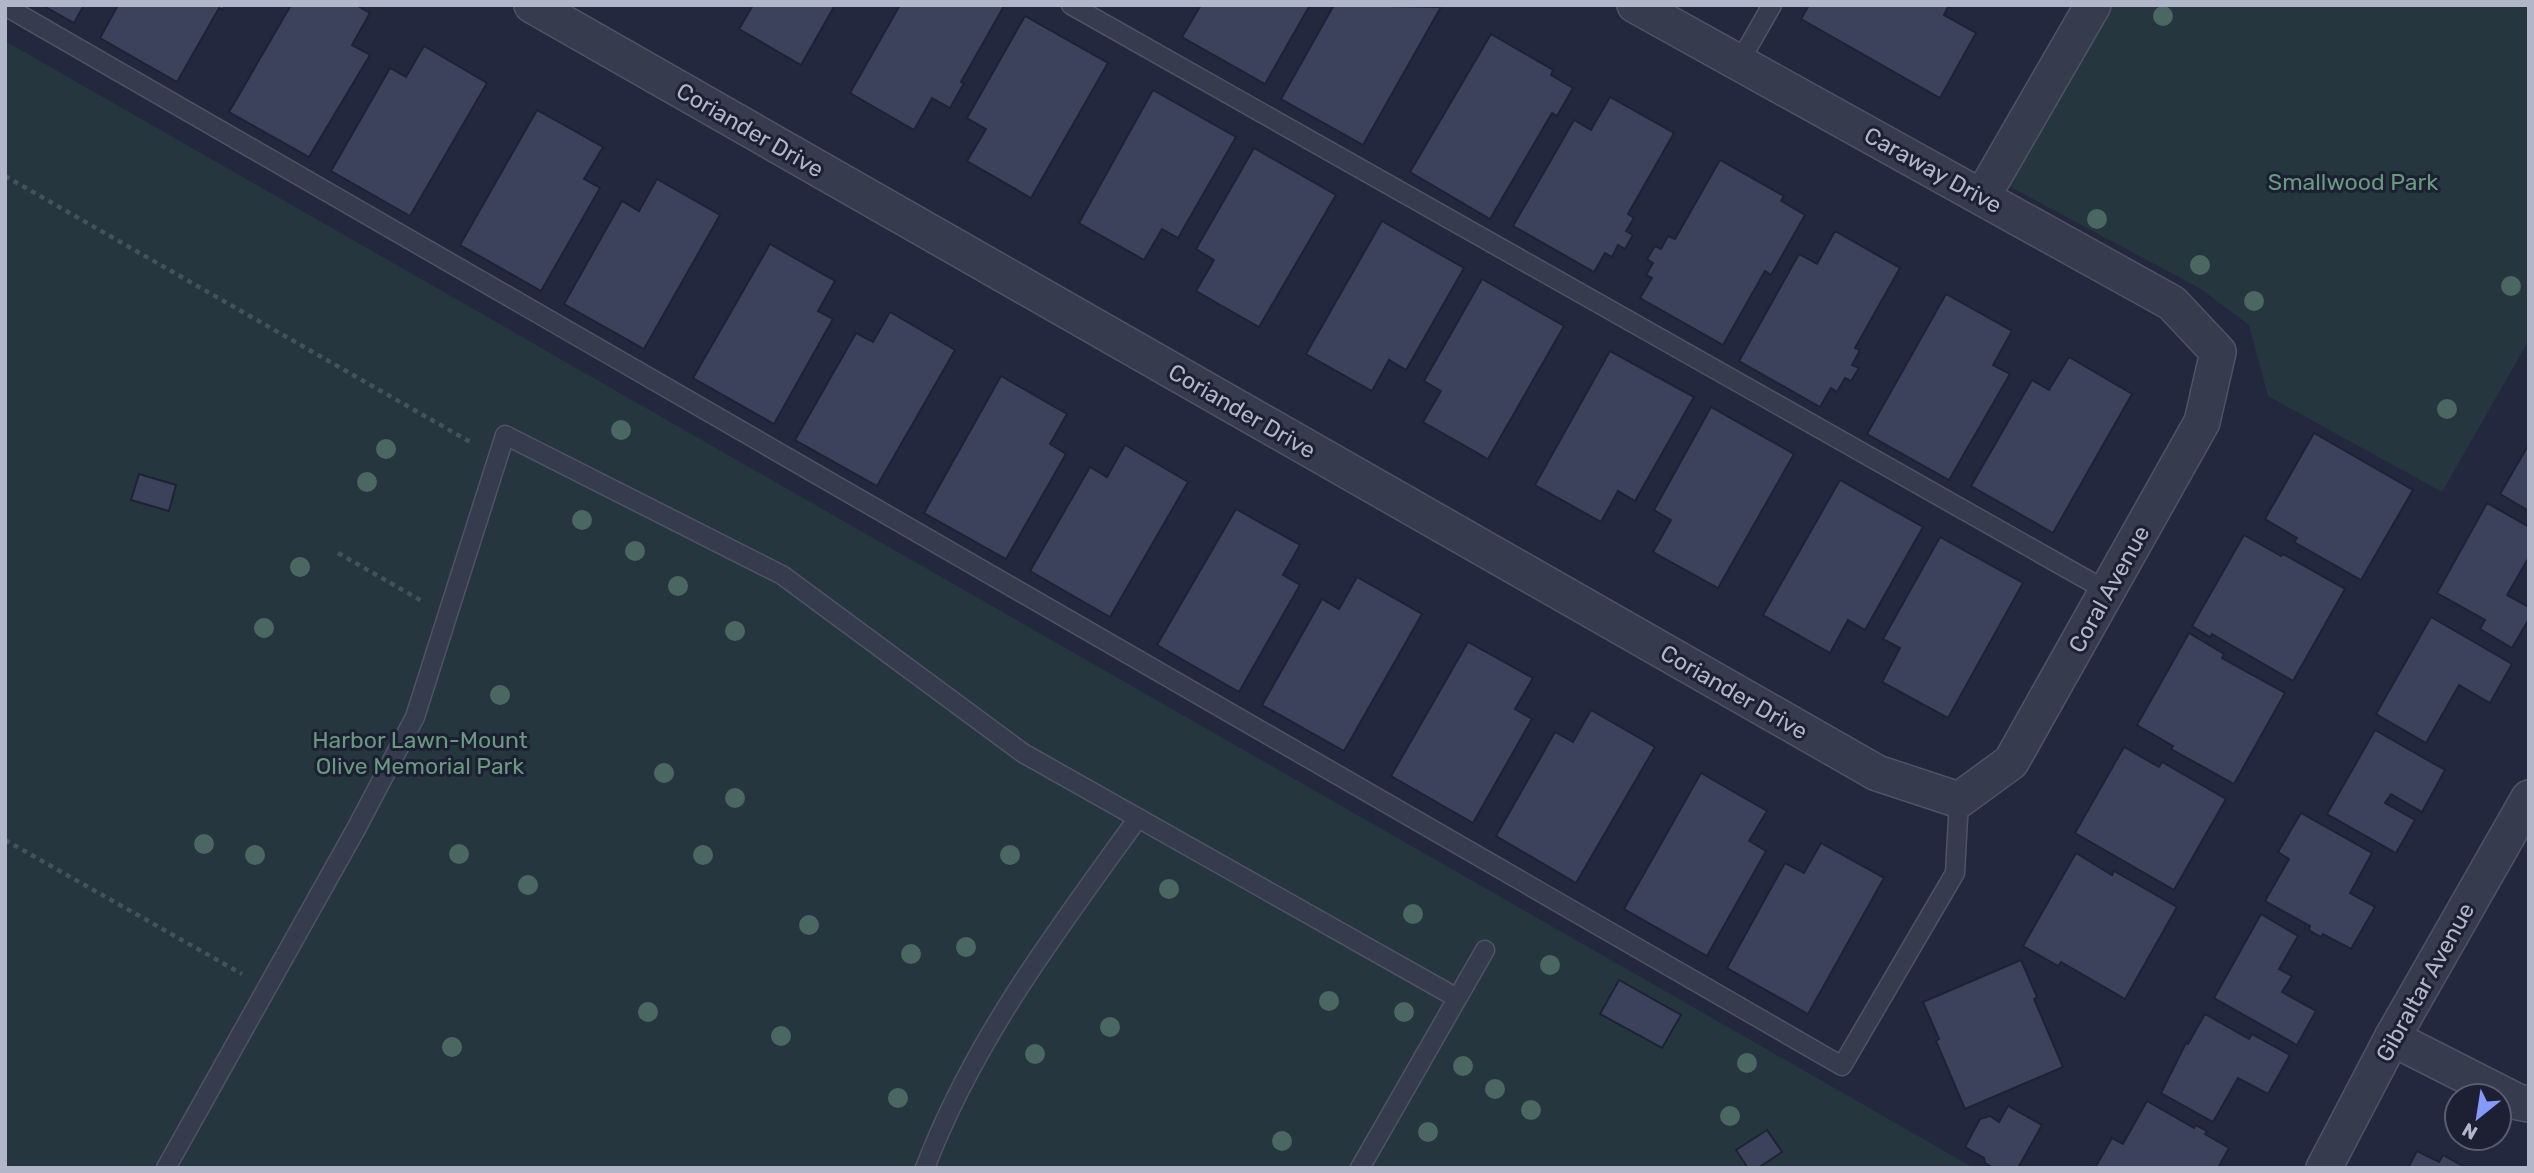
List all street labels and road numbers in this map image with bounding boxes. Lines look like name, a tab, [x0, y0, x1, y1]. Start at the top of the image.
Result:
street label: Coriander Drive	[671, 77, 829, 183]
street label: Caraway Drive	[1859, 121, 2007, 219]
street label: Coriander Drive	[1163, 358, 1321, 464]
street label: Coral Avenue	[2063, 521, 2155, 657]
street label: Coriander Drive	[1655, 639, 1813, 745]
street label: Gibraltar Avenue	[2370, 898, 2480, 1066]

